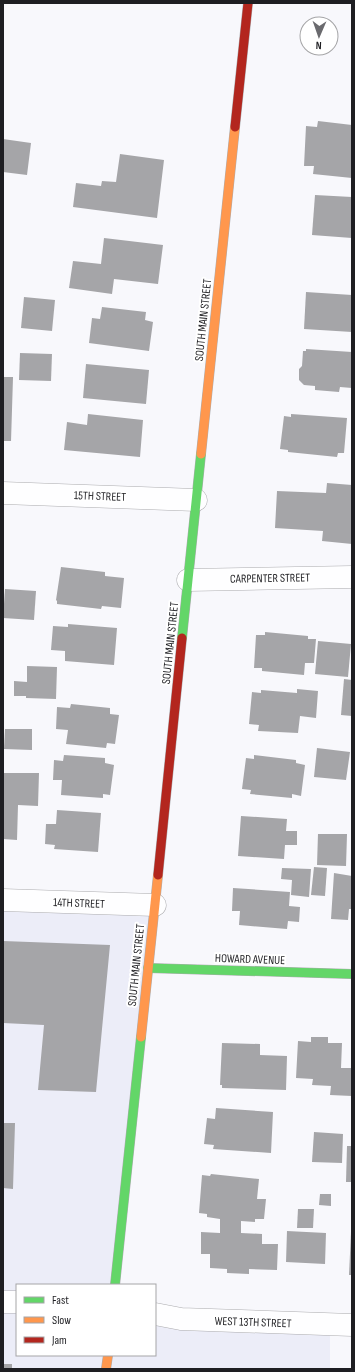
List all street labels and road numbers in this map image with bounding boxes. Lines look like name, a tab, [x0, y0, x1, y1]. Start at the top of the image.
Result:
street label: SOUTH MAIN STREET	[192, 278, 215, 362]
street label: 15TH STREET	[74, 488, 126, 505]
street label: CARPENTER STREET	[230, 570, 310, 587]
street label: SOUTH MAIN STREET	[159, 601, 182, 685]
street label: 14TH STREET	[53, 895, 105, 912]
street label: SOUTH MAIN STREET	[125, 923, 148, 1007]
street label: HOWARD AVENUE	[215, 951, 285, 968]
street label: WEST 13TH STREET	[214, 1314, 292, 1331]

